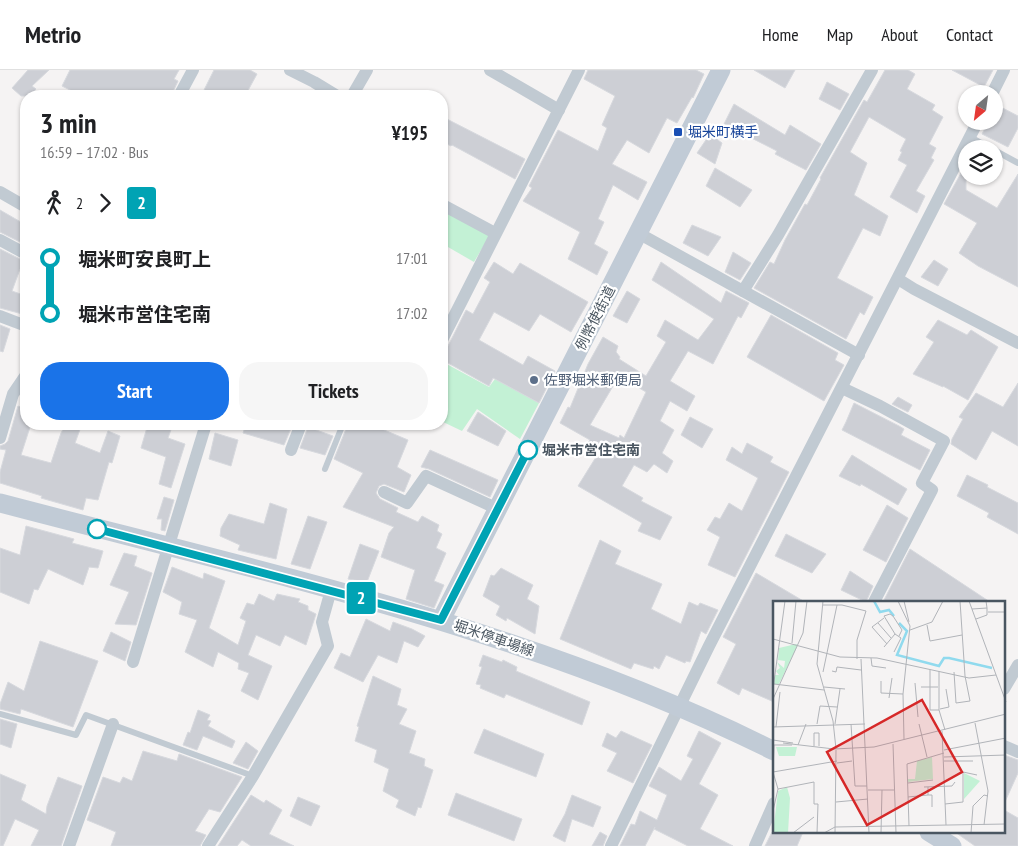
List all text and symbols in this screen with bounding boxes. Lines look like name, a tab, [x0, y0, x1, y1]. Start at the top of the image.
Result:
text: Metrio	[25, 19, 81, 50]
text: Home	[762, 23, 799, 46]
text: Map	[827, 23, 853, 46]
text: About	[881, 23, 918, 46]
text: Contact	[946, 23, 993, 46]
north arrow	[958, 85, 1002, 130]
map controls	[958, 85, 1003, 185]
text: 3 min	[40, 104, 97, 141]
text: ¥195	[392, 121, 428, 145]
place label: 堀米町横手	[688, 123, 758, 141]
marker: 堀米町横手	[672, 126, 684, 138]
button: layers	[958, 140, 1003, 185]
text: 16:59 – 17:02 · Bus	[40, 142, 148, 162]
icon: walk	[40, 189, 68, 217]
icon: forward	[91, 189, 119, 217]
text: 2	[137, 191, 146, 214]
text: 2	[76, 193, 83, 213]
text: 堀米町安良町上	[78, 247, 211, 271]
text: 17:01	[396, 248, 428, 268]
street label: 例幣使街道	[571, 283, 619, 353]
text: 堀米市営住宅南	[78, 302, 211, 326]
text: 17:02	[396, 303, 428, 323]
button: Start	[40, 362, 229, 420]
button: Tickets	[239, 362, 428, 420]
place label: 佐野堀米郵便局	[544, 371, 642, 389]
marker: 佐野堀米郵便局	[528, 374, 540, 386]
marker: 堀米市営住宅南	[518, 440, 538, 460]
place label: 堀米市営住宅南	[542, 441, 640, 459]
unlabelled marker	[87, 519, 107, 539]
line badge: 2	[345, 582, 377, 614]
text: 2	[357, 586, 365, 609]
inset map	[773, 601, 1006, 834]
street label: 堀米停車場線	[451, 616, 537, 660]

